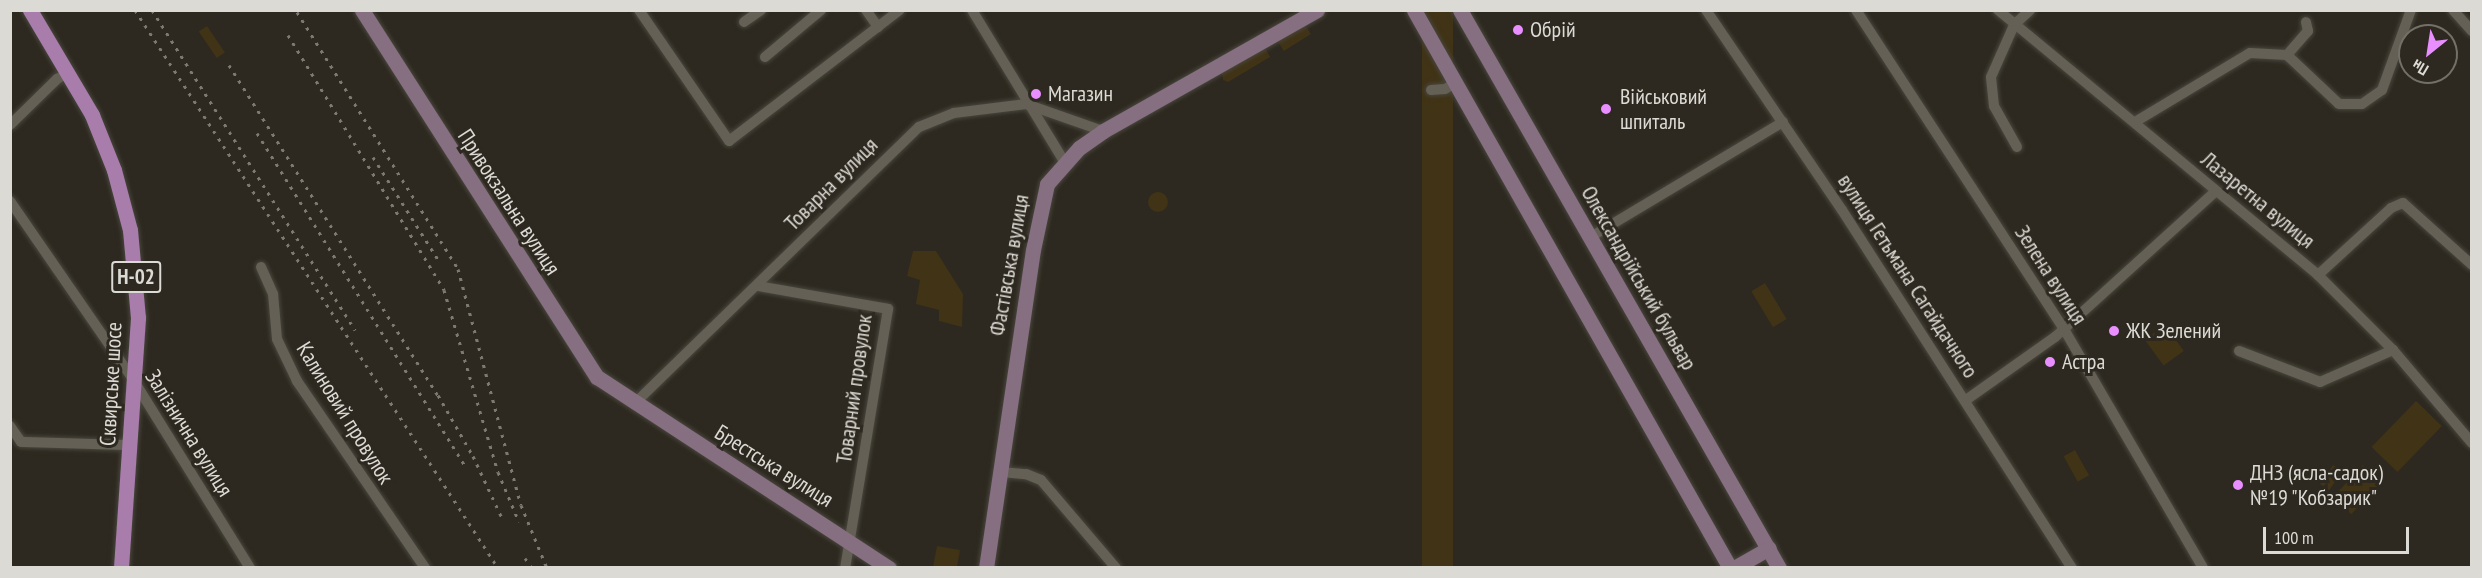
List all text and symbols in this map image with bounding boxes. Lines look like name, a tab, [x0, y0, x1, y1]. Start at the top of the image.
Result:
place label: Обрій	[1530, 17, 1576, 43]
marker: Обрій	[1511, 23, 1525, 37]
north arrow	[2398, 24, 2458, 84]
text: Пн	[2408, 55, 2432, 80]
place label: Магазин	[1048, 81, 1113, 107]
place label: Військовий шпиталь	[1620, 83, 1707, 134]
marker: Магазин	[1029, 87, 1043, 101]
marker: Військовий шпиталь	[1597, 100, 1615, 118]
street label: Привокзальна вулиця	[452, 124, 566, 280]
street label: Товарна вулиця	[779, 132, 883, 236]
street label: Лазаретна вулиця	[2196, 146, 2320, 254]
street label: вулиця Гетьмана Сагайдачного	[1832, 169, 1984, 383]
street label: Олександрійський бульвар	[1576, 181, 1702, 375]
street label: Фастівська вулиця	[984, 192, 1034, 338]
street label: Зелена вулиця	[2009, 220, 2093, 330]
road number: Н-02	[110, 259, 162, 295]
street label: Товарний провулок	[830, 313, 878, 465]
place label: ЖК Зелений	[2126, 318, 2221, 344]
street label: Сквирське шосе	[95, 321, 127, 447]
marker: ЖК Зелений	[2107, 324, 2121, 338]
street label: Калиновий провулок	[291, 337, 399, 489]
place label: Астра	[2062, 349, 2105, 375]
marker: Астра	[2043, 355, 2057, 369]
street label: Залізнична вулиця	[140, 365, 238, 501]
street label: Брестська вулиця	[710, 419, 838, 513]
place label: ДНЗ (ясла-садок) №19 "Кобзарик"	[2250, 459, 2383, 511]
marker: ДНЗ (ясла-садок) №19 "Кобзарик"	[2231, 478, 2245, 492]
scale bar	[2266, 515, 2412, 553]
text: 100 m	[2274, 526, 2314, 549]

